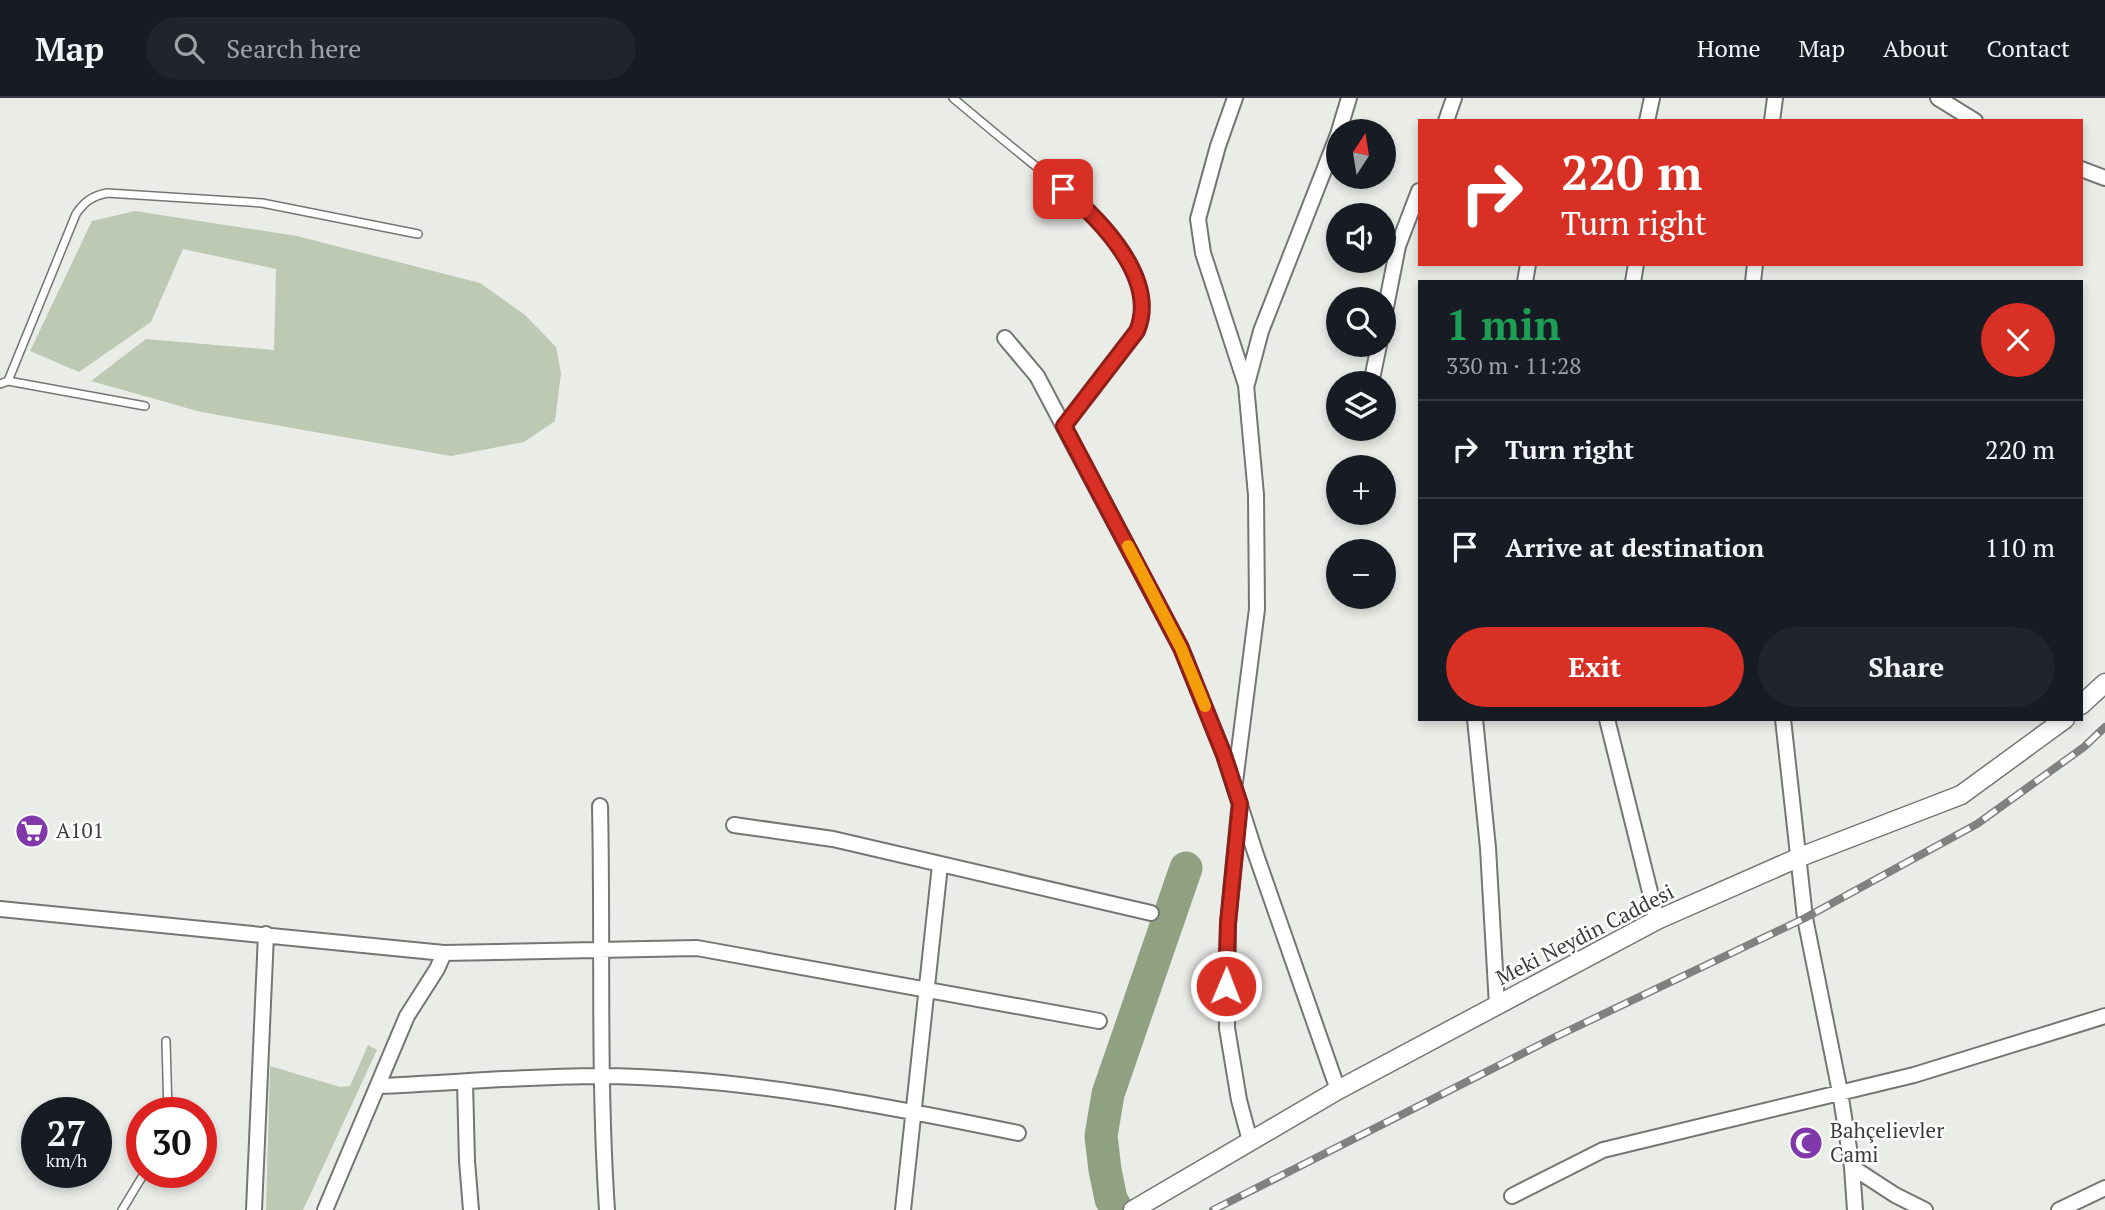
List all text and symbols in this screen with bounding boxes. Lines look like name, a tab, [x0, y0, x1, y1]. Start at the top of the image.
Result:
search box	[146, 17, 636, 80]
text: Map	[35, 27, 104, 70]
icon: search	[170, 29, 208, 67]
text: Search here	[226, 31, 361, 65]
text: Home	[1697, 32, 1761, 64]
text: Map	[1799, 32, 1845, 64]
text: About	[1883, 32, 1949, 64]
text: Contact	[1987, 32, 2070, 64]
north arrow	[1326, 119, 1396, 189]
map controls	[1326, 119, 1396, 609]
text: 220 m	[1561, 139, 1703, 204]
icon: right	[1446, 147, 1537, 238]
pin	[1033, 159, 1093, 219]
icon: arrive	[1044, 170, 1082, 208]
text: Turn right	[1561, 202, 1707, 244]
button: sound	[1326, 203, 1396, 273]
button: search	[1326, 287, 1396, 357]
text: 1 min	[1446, 296, 1561, 352]
button: close	[1981, 303, 2055, 377]
text: 330 m · 11:28	[1446, 350, 1581, 381]
button: layers	[1326, 371, 1396, 441]
icon: right	[1446, 430, 1484, 468]
text: Turn right	[1505, 432, 1634, 466]
text: 220 m	[1985, 432, 2055, 466]
button: +	[1326, 455, 1396, 525]
icon: arrive	[1446, 528, 1484, 566]
text: Arrive at destination	[1505, 530, 1764, 564]
text: 110 m	[1985, 530, 2055, 564]
button: −	[1326, 539, 1396, 609]
button: Exit	[1446, 627, 1744, 707]
button: Share	[1758, 627, 2055, 707]
supermarket icon: A101	[13, 812, 51, 850]
place label: A101	[56, 816, 104, 844]
street label: Meki Neydin Caddesi	[1491, 877, 1678, 991]
position arrow	[1189, 949, 1263, 1023]
speed limit sign: 30	[126, 1097, 217, 1188]
text: 27	[47, 1110, 86, 1156]
place label: Bahçelievler Cami	[1830, 1116, 1944, 1168]
mosque icon: Bahçelievler Cami	[1787, 1124, 1825, 1162]
text: km/h	[46, 1148, 87, 1172]

